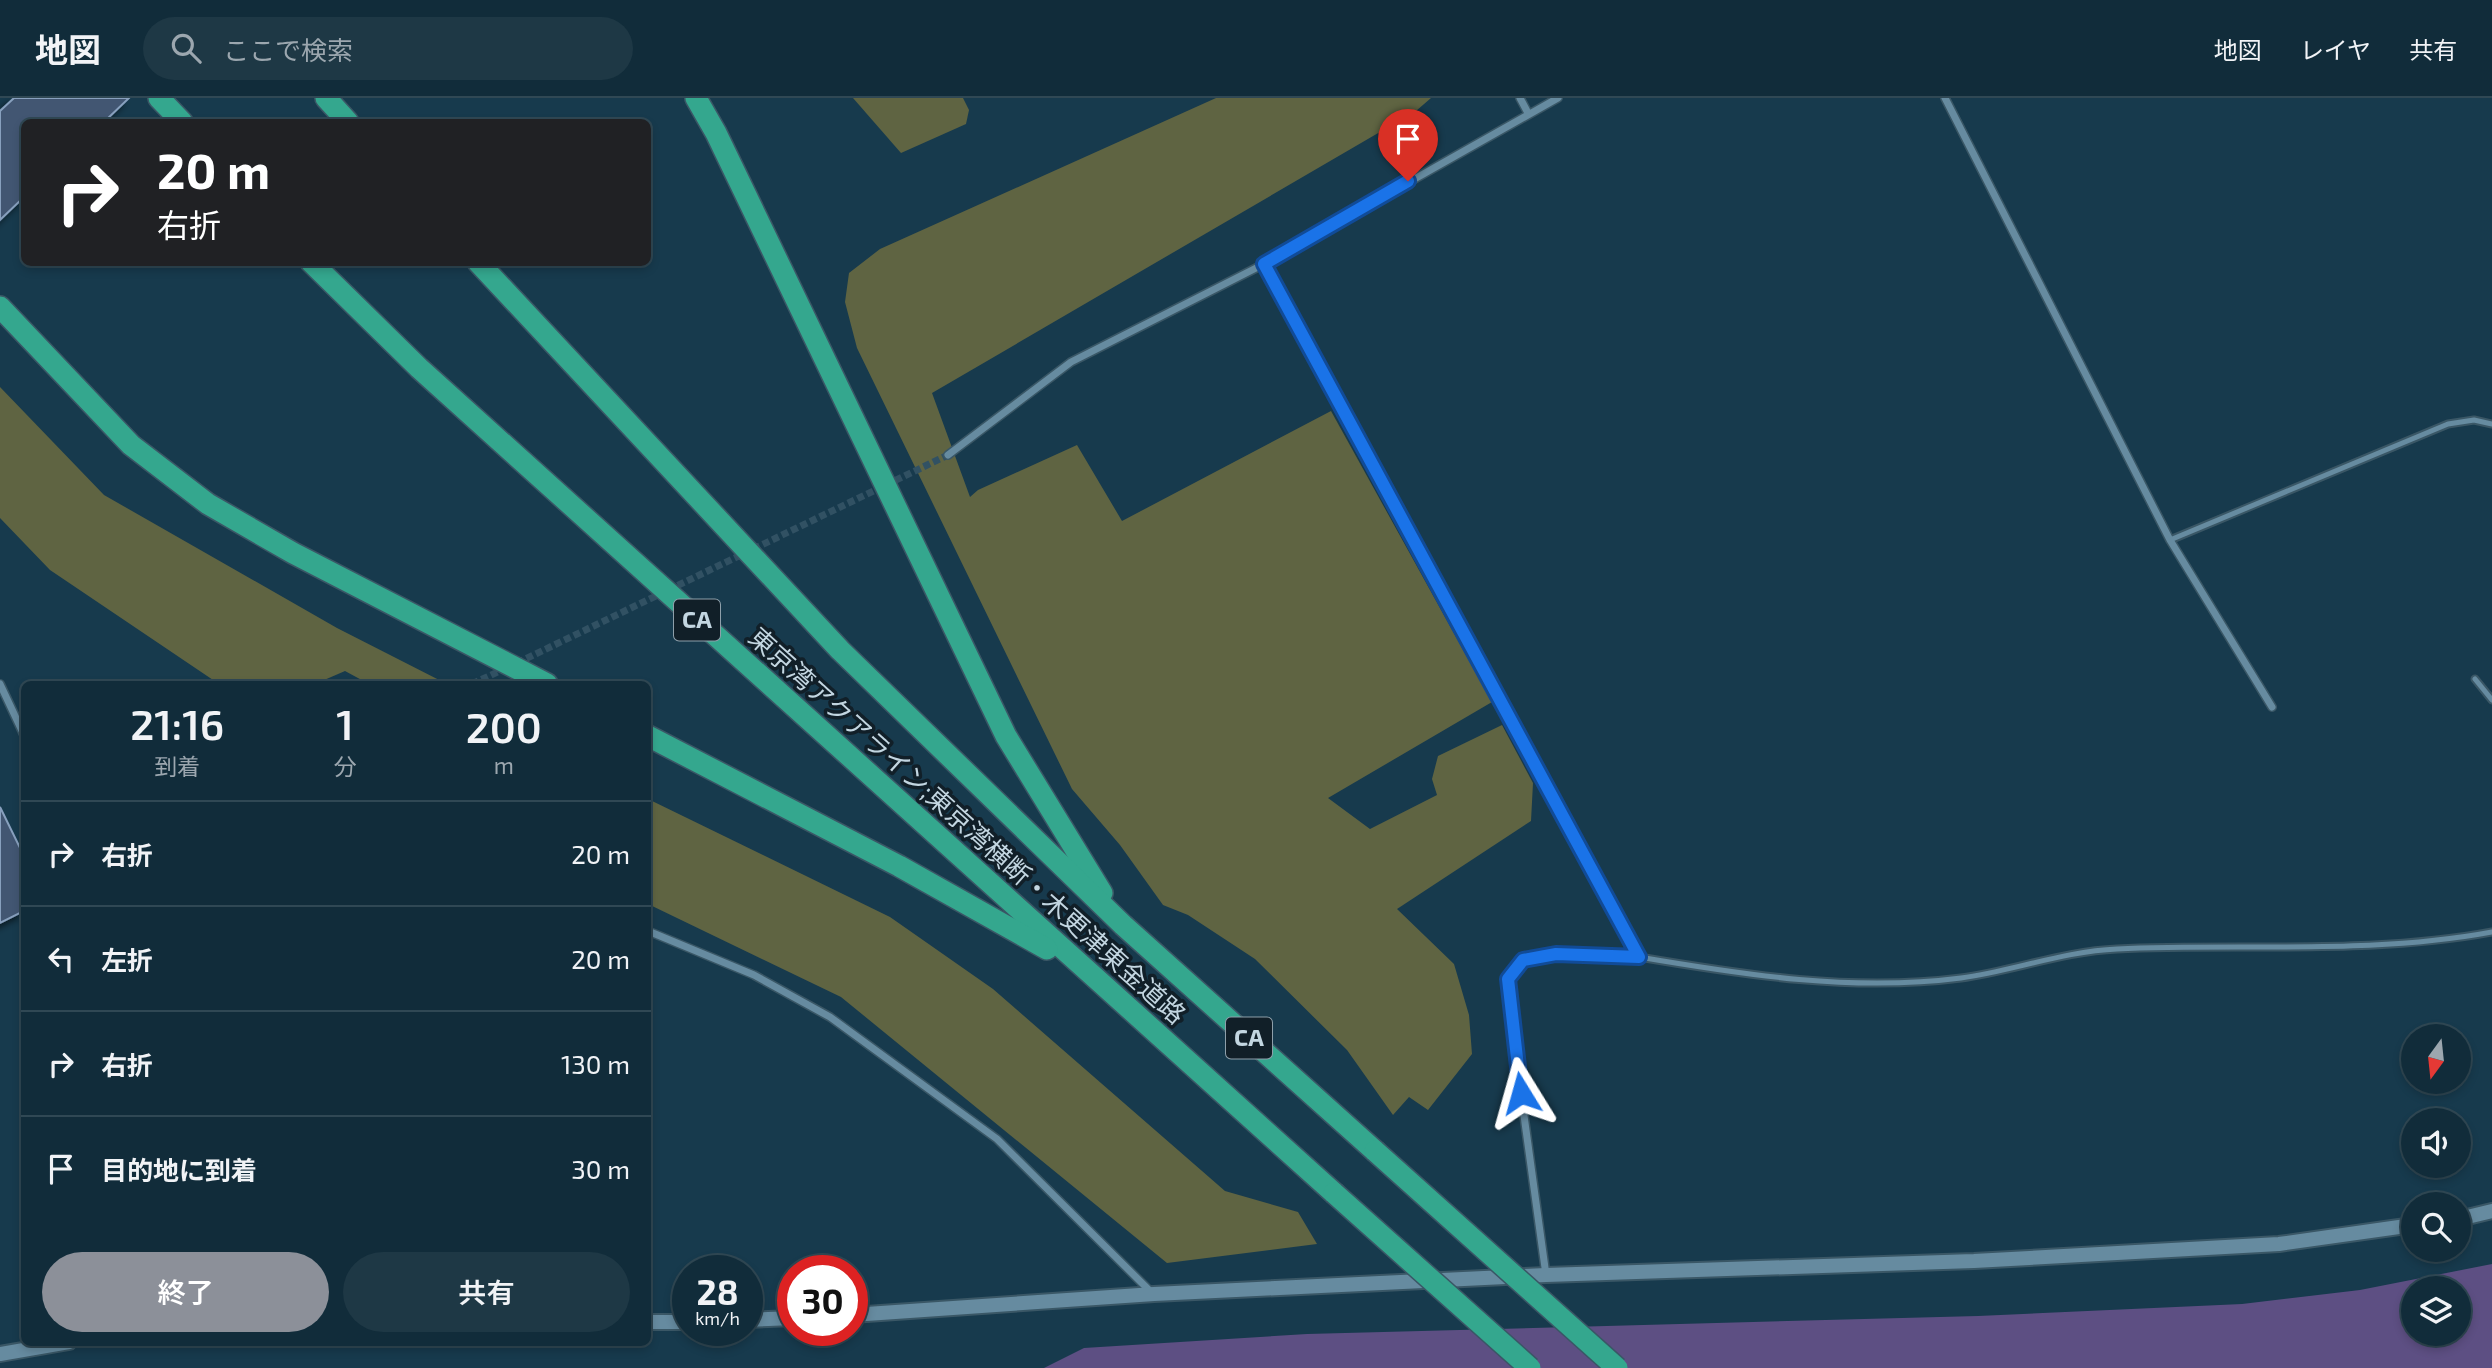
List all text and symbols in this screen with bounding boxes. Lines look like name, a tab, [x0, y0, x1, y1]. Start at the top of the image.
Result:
search box	[143, 17, 633, 80]
text: 地図	[35, 29, 101, 69]
icon: search	[167, 29, 205, 67]
text: ここで検索	[223, 34, 353, 65]
text: 地図	[2214, 35, 2262, 64]
text: レイヤ	[2300, 35, 2371, 64]
text: 共有	[2409, 35, 2457, 64]
pin	[1378, 109, 1438, 181]
icon: arrive	[1389, 120, 1427, 158]
text: 20 m	[157, 140, 270, 199]
icon: right	[42, 147, 133, 238]
text: 右折	[157, 205, 221, 243]
road number: CA	[674, 600, 720, 640]
street label: 東京湾アクアライン;東京湾横断・木更津東金道路	[743, 620, 1193, 1029]
text: 21:16	[130, 698, 224, 748]
text: 1	[336, 698, 354, 748]
text: 200	[466, 701, 542, 751]
text: m	[494, 751, 514, 779]
text: 到着	[154, 752, 200, 780]
text: 分	[333, 752, 356, 780]
icon: right	[42, 835, 80, 873]
text: 20 m	[571, 838, 630, 869]
text: 右折	[101, 839, 153, 870]
icon: left	[42, 940, 80, 978]
text: 20 m	[571, 943, 630, 974]
text: 左折	[101, 944, 153, 975]
road number: CA	[1226, 1018, 1272, 1058]
north arrow	[2401, 1024, 2471, 1094]
map controls	[2401, 1024, 2471, 1346]
icon: right	[42, 1045, 80, 1083]
text: 130 m	[561, 1048, 630, 1079]
text: 右折	[101, 1049, 153, 1080]
position arrow	[1484, 1056, 1558, 1130]
button: sound	[2401, 1108, 2471, 1178]
icon: arrive	[42, 1150, 80, 1188]
text: 30 m	[571, 1153, 630, 1184]
text: 目的地に到着	[101, 1154, 257, 1185]
button: search	[2401, 1192, 2471, 1262]
button: 終了	[42, 1252, 329, 1332]
button: 共有	[343, 1252, 630, 1332]
speed limit sign: 30	[777, 1255, 868, 1346]
text: 28	[696, 1270, 739, 1312]
button: layers	[2401, 1276, 2471, 1346]
text: km/h	[695, 1307, 740, 1329]

